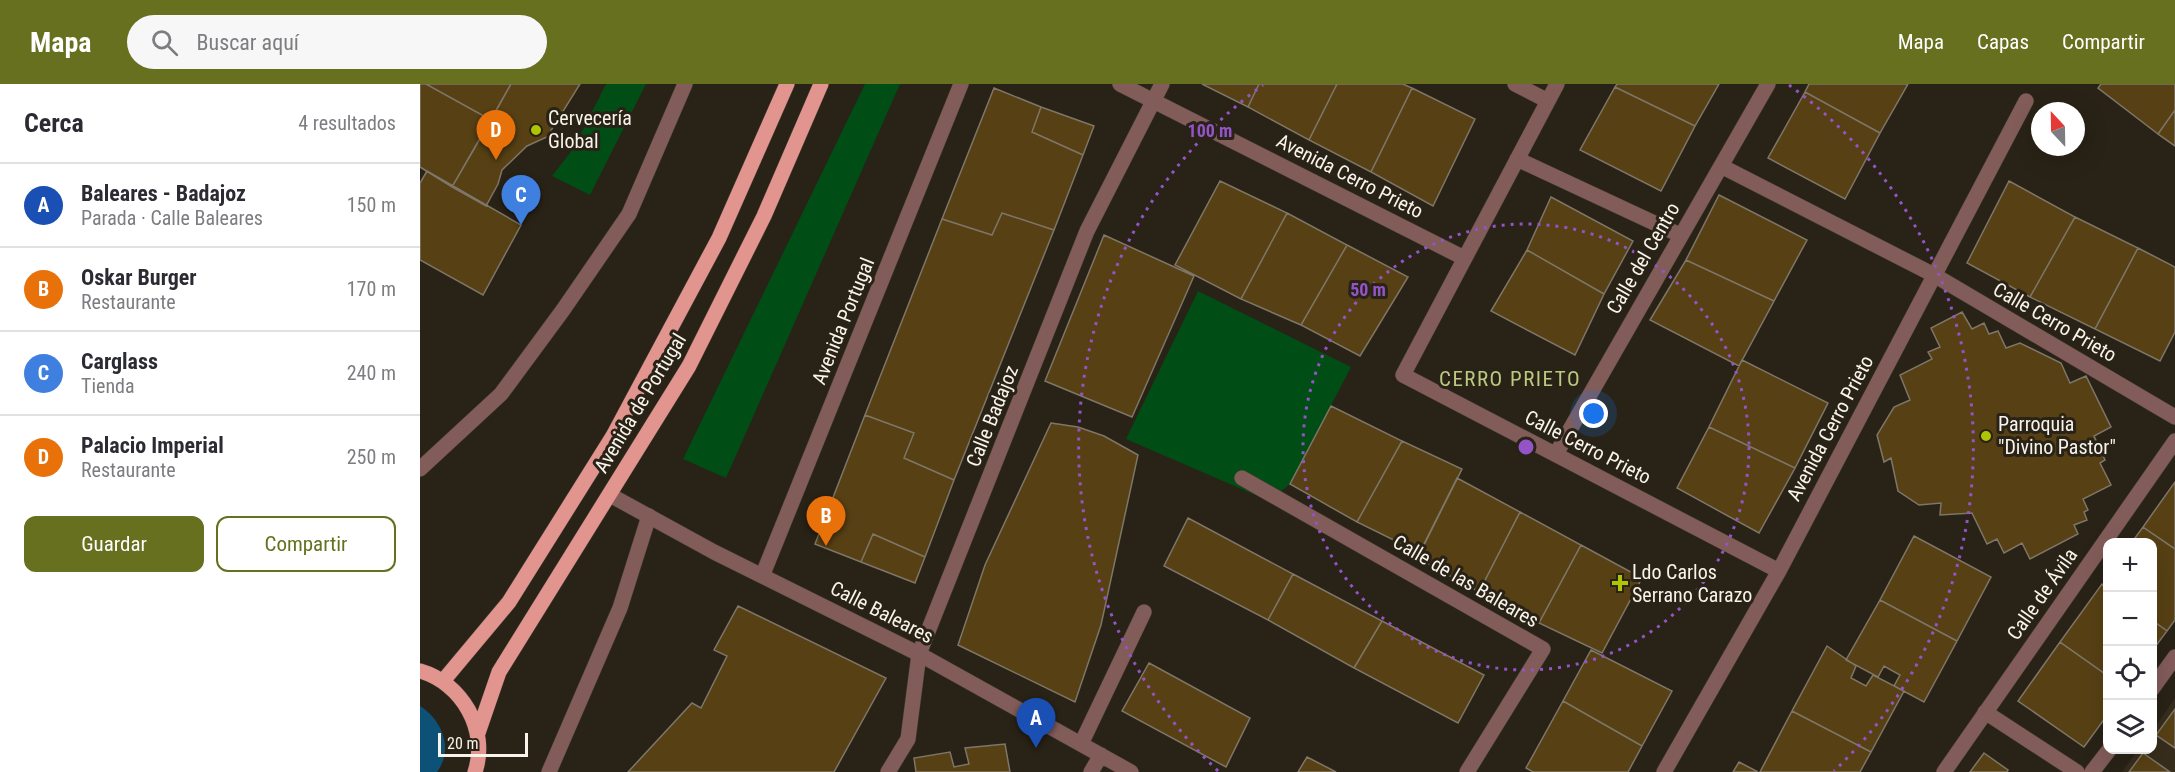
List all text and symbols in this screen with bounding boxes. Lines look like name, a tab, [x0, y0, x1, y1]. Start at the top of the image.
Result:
search box	[127, 15, 547, 69]
text: Mapa	[30, 26, 91, 59]
icon: search	[148, 26, 181, 59]
text: Buscar aquí	[196, 30, 299, 55]
text: Mapa	[1898, 30, 1944, 54]
text: Capas	[1977, 30, 2029, 54]
text: Compartir	[2062, 30, 2145, 54]
north arrow	[2031, 102, 2085, 156]
place label: Cervecería Global	[548, 106, 632, 153]
text: Cerca	[24, 108, 84, 138]
pin: D	[476, 110, 516, 160]
text: 4 resultados	[298, 111, 396, 135]
text: 100 m	[1188, 120, 1232, 141]
marker: Cervecería Global	[529, 123, 543, 137]
street label: Avenida Cerro Prieto	[1273, 129, 1427, 223]
pin: C	[502, 176, 540, 225]
text: Baleares - Badajoz	[81, 181, 246, 206]
text: A	[38, 193, 49, 217]
text: 150 m	[347, 193, 396, 217]
street label: Calle del Centro	[1601, 198, 1685, 318]
text: Parada · Calle Baleares	[81, 206, 263, 230]
street label: Avenida Portugal	[807, 254, 879, 388]
text: Oskar Burger	[81, 265, 197, 290]
text: B	[38, 277, 49, 301]
text: 170 m	[347, 277, 396, 301]
street label: Calle Cerro Prieto	[1989, 277, 2121, 367]
text: 50 m	[1350, 279, 1386, 300]
text: Restaurante	[81, 290, 176, 314]
street label: Avenida de Portugal	[589, 329, 691, 477]
text: Carglass	[81, 349, 158, 374]
street label: Avenida Cerro Prieto	[1782, 351, 1878, 505]
text: C	[38, 361, 49, 385]
text: 240 m	[347, 361, 396, 385]
street label: Calle Badajoz	[961, 362, 1023, 470]
district label: CERRO PRIETO	[1439, 367, 1581, 391]
text: Tienda	[81, 374, 135, 398]
your location	[1579, 399, 1608, 428]
street label: Calle Cerro Prieto	[1521, 405, 1655, 489]
place label: Parroquia "Divino Pastor"	[1998, 412, 2116, 459]
marker: Parroquia "Divino Pastor"	[1979, 429, 1993, 443]
text: Palacio Imperial	[81, 433, 224, 458]
centre of rings	[1516, 437, 1536, 457]
text: D	[38, 445, 49, 469]
text: 250 m	[347, 445, 396, 469]
text: Restaurante	[81, 458, 176, 482]
pin: B	[806, 496, 846, 546]
button: Guardar	[24, 516, 204, 572]
button: Compartir	[216, 516, 396, 572]
street label: Calle de las Baleares	[1389, 530, 1543, 632]
map controls	[2103, 538, 2157, 754]
button: +	[2103, 538, 2157, 592]
street label: Calle de Ávila	[2002, 544, 2082, 644]
place label: Ldo Carlos Serrano Carazo	[1632, 560, 1752, 607]
street label: Calle Baleares	[826, 576, 938, 648]
marker: Ldo Carlos Serrano Carazo	[1613, 576, 1627, 590]
button: −	[2103, 592, 2157, 646]
button: locate	[2103, 646, 2157, 700]
pin: A	[1016, 698, 1056, 748]
button: layers	[2103, 700, 2157, 754]
scale bar	[438, 730, 528, 758]
text: 20 m	[447, 734, 479, 753]

